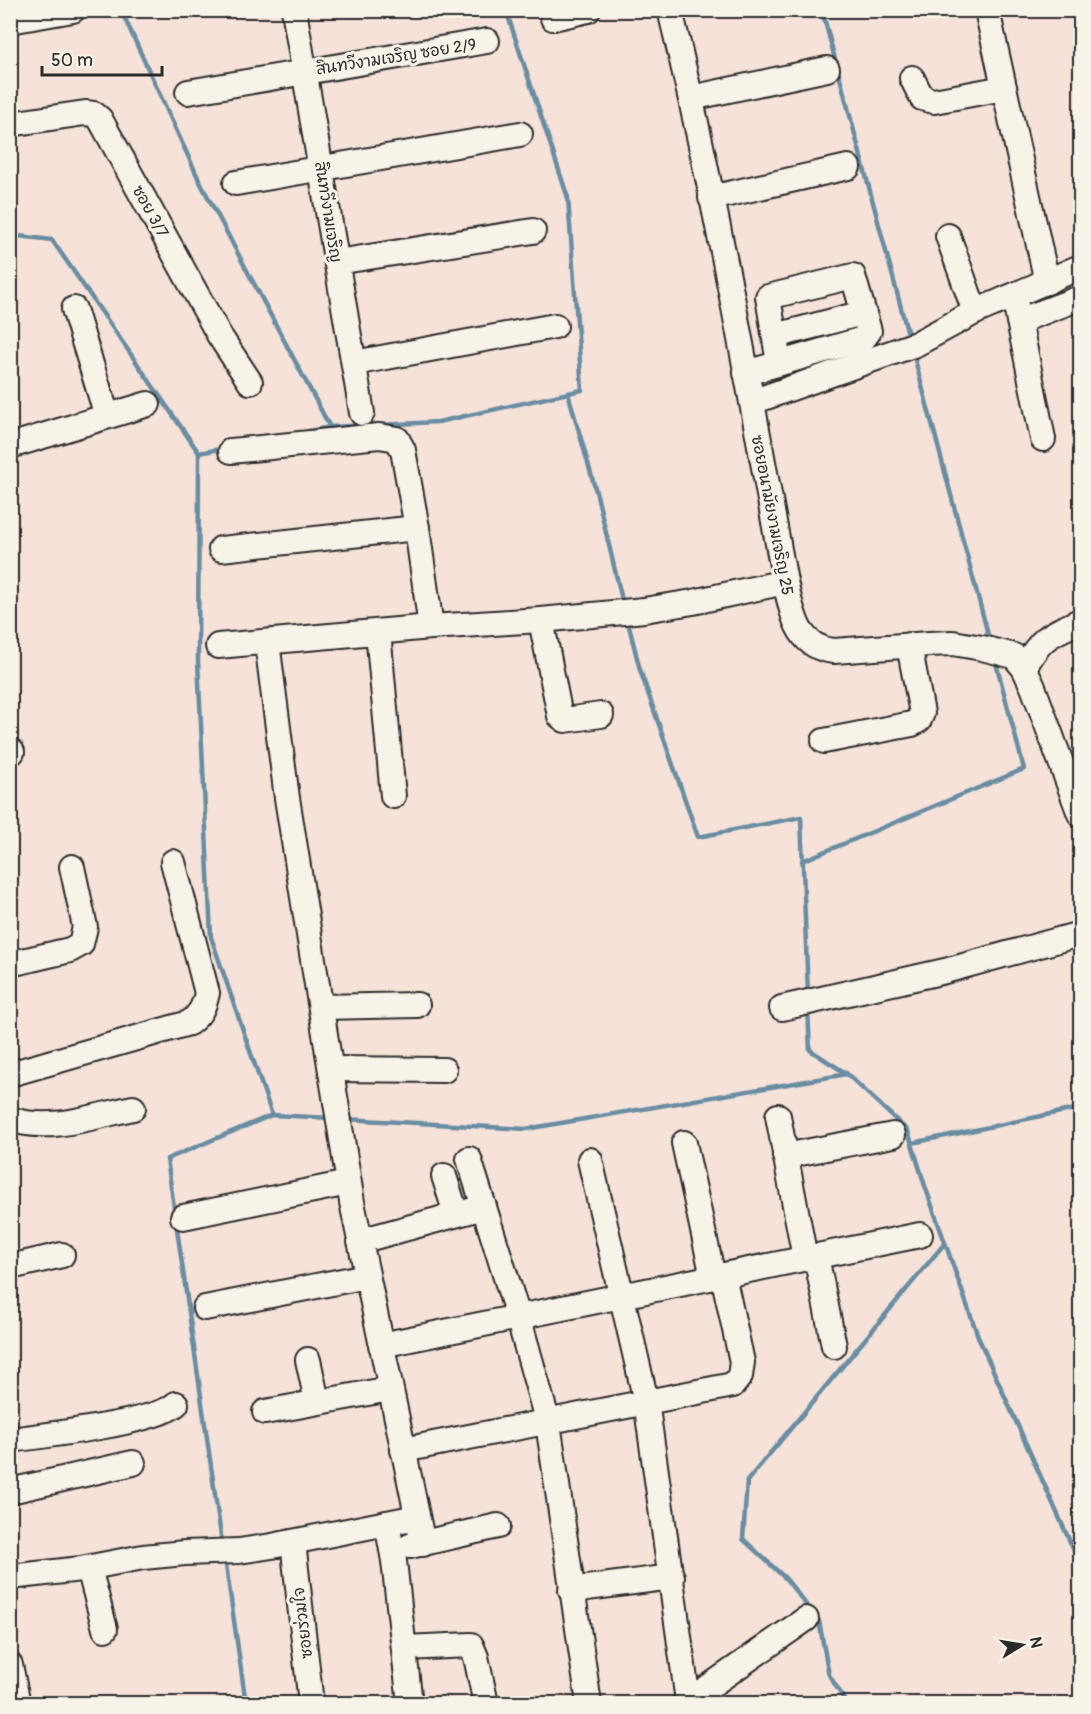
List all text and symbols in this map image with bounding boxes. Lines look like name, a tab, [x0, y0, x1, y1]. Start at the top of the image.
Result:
street label: สินทวีงามเจริญ ซอย 2/9	[315, 33, 478, 80]
scale bar	[42, 39, 162, 77]
text: 50 m	[51, 49, 93, 72]
street label: สินทวีงามเจริญ	[310, 160, 347, 264]
street label: ซอย 3/7	[128, 182, 173, 241]
street label: ซอยอนามัยงามเจริญ 25	[747, 433, 798, 597]
street label: ซอยร่วมใจ	[287, 1586, 317, 1660]
north arrow	[992, 1615, 1052, 1675]
text: N	[1025, 1635, 1047, 1650]

